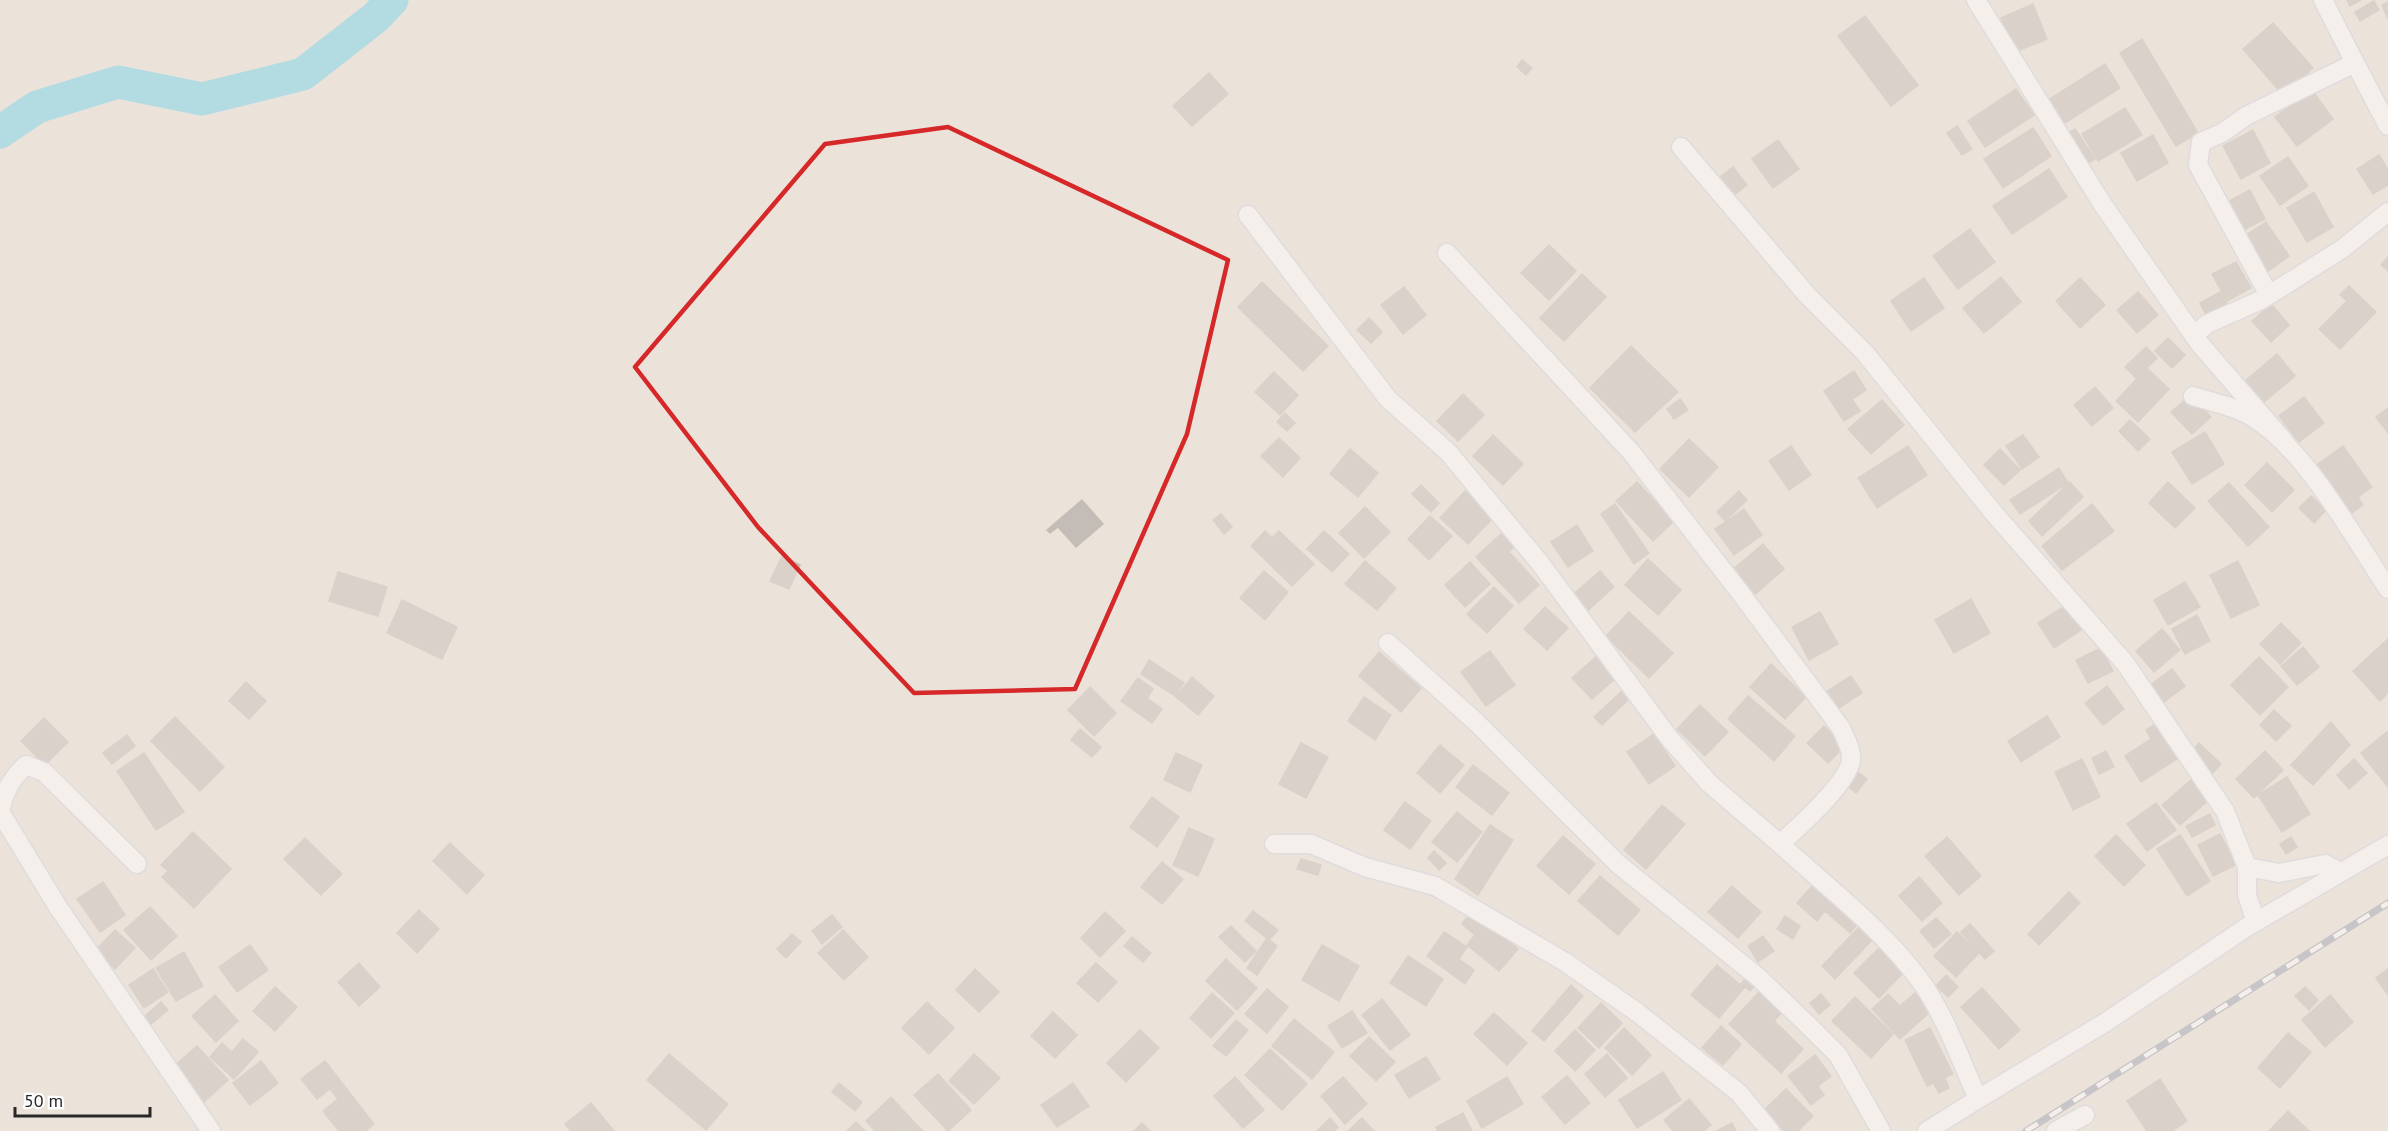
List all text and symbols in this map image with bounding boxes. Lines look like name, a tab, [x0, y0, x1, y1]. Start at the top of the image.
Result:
scale bar	[15, 1080, 150, 1118]
text: 50 m	[24, 1089, 63, 1112]

